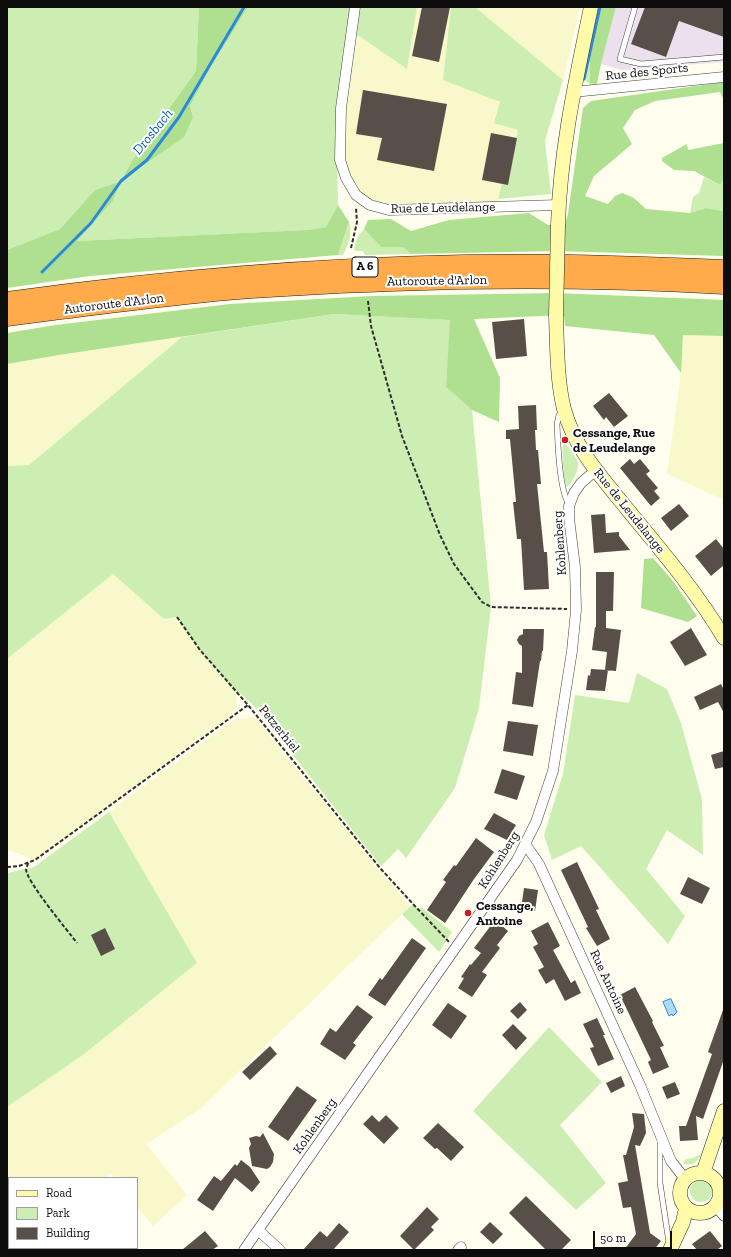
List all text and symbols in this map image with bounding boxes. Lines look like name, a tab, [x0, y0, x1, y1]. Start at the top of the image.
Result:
street label: Rue des Sports	[605, 60, 689, 84]
water label: Drosbach	[129, 106, 177, 158]
street label: Rue de Leudelange	[391, 199, 495, 217]
road number: A 6	[352, 257, 378, 277]
street label: Autoroute d'Arlon	[387, 272, 487, 290]
street label: Autoroute d'Arlon	[63, 290, 165, 318]
place label: Cessange, Rue de Leudelange	[573, 425, 656, 456]
marker: Cessange, Rue de Leudelange	[560, 435, 570, 445]
street label: Rue de Leudelange	[590, 465, 668, 557]
street label: Kohlenberg	[550, 510, 570, 576]
street label: Petzerhiel	[255, 702, 303, 756]
street label: Kohlenberg	[475, 828, 523, 892]
place label: Cessange, Antoine	[476, 898, 533, 929]
marker: Cessange, Antoine	[463, 908, 473, 918]
street label: Rue Antoine	[586, 947, 630, 1017]
street label: Kohlenberg	[290, 1095, 340, 1157]
legend	[8, 1177, 138, 1249]
text: Road	[46, 1186, 72, 1200]
text: Park	[46, 1206, 70, 1220]
scale bar	[595, 1223, 674, 1249]
text: Building	[46, 1226, 90, 1240]
text: 50 m	[600, 1231, 626, 1245]

